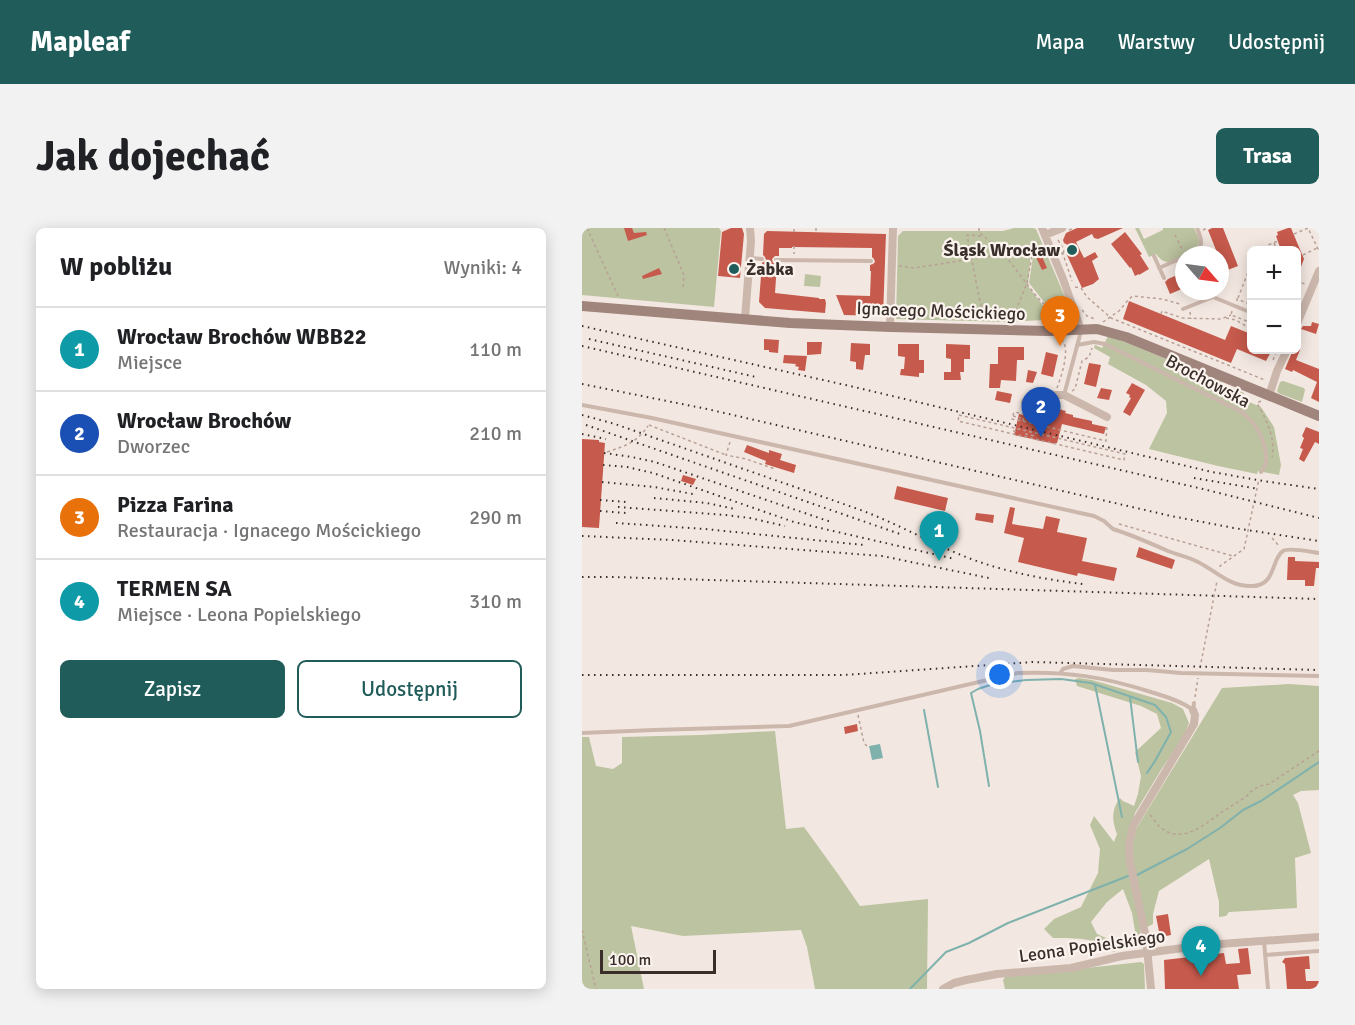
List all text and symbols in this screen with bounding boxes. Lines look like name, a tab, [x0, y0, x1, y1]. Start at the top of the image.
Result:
text: Mapleaf	[30, 25, 130, 59]
text: Mapa	[1035, 29, 1085, 55]
text: Warstwy	[1118, 29, 1195, 55]
text: Udostępnij	[1228, 29, 1325, 55]
button: Trasa	[1216, 128, 1319, 184]
text: Jak dojechać	[36, 131, 270, 182]
place label: Śląsk Wrocław	[944, 239, 1060, 261]
marker: Śląsk Wrocław	[1065, 243, 1079, 257]
north arrow	[1175, 246, 1229, 300]
map controls	[1247, 246, 1301, 354]
button: +	[1247, 246, 1301, 300]
text: W pobliżu	[60, 251, 172, 283]
text: Wyniki: 4	[443, 255, 522, 280]
place label: Żabka	[746, 258, 794, 280]
marker: Żabka	[727, 262, 741, 276]
pin: 3	[1040, 296, 1080, 346]
street label: Ignacego Mościckiego	[856, 297, 1026, 325]
button: −	[1247, 300, 1301, 354]
text: Wrocław Brochów WBB22	[117, 323, 367, 350]
text: 1	[74, 337, 85, 362]
text: 110 m	[469, 337, 522, 362]
text: Miejsce	[117, 350, 182, 375]
street label: Brochowska	[1162, 350, 1254, 412]
pin: 2	[1022, 388, 1060, 437]
text: Wrocław Brochów	[117, 407, 291, 434]
text: 2	[74, 421, 85, 446]
text: 210 m	[469, 421, 522, 446]
text: Dworzec	[117, 434, 190, 459]
text: Pizza Farina	[117, 491, 234, 518]
text: 3	[74, 505, 85, 530]
text: 290 m	[469, 505, 522, 530]
pin: 1	[920, 512, 958, 561]
text: Restauracja · Ignacego Mościckiego	[117, 518, 421, 543]
text: TERMEN SA	[117, 575, 232, 602]
text: 4	[74, 589, 85, 614]
text: 310 m	[469, 589, 522, 614]
text: Miejsce · Leona Popielskiego	[117, 602, 361, 627]
button: Zapisz	[60, 660, 285, 718]
button: Udostępnij	[297, 660, 522, 718]
your location	[985, 660, 1014, 689]
street label: Leona Popielskiego	[1017, 925, 1167, 967]
pin: 4	[1182, 926, 1220, 976]
scale bar	[600, 947, 716, 974]
text: 100 m	[609, 950, 651, 970]

